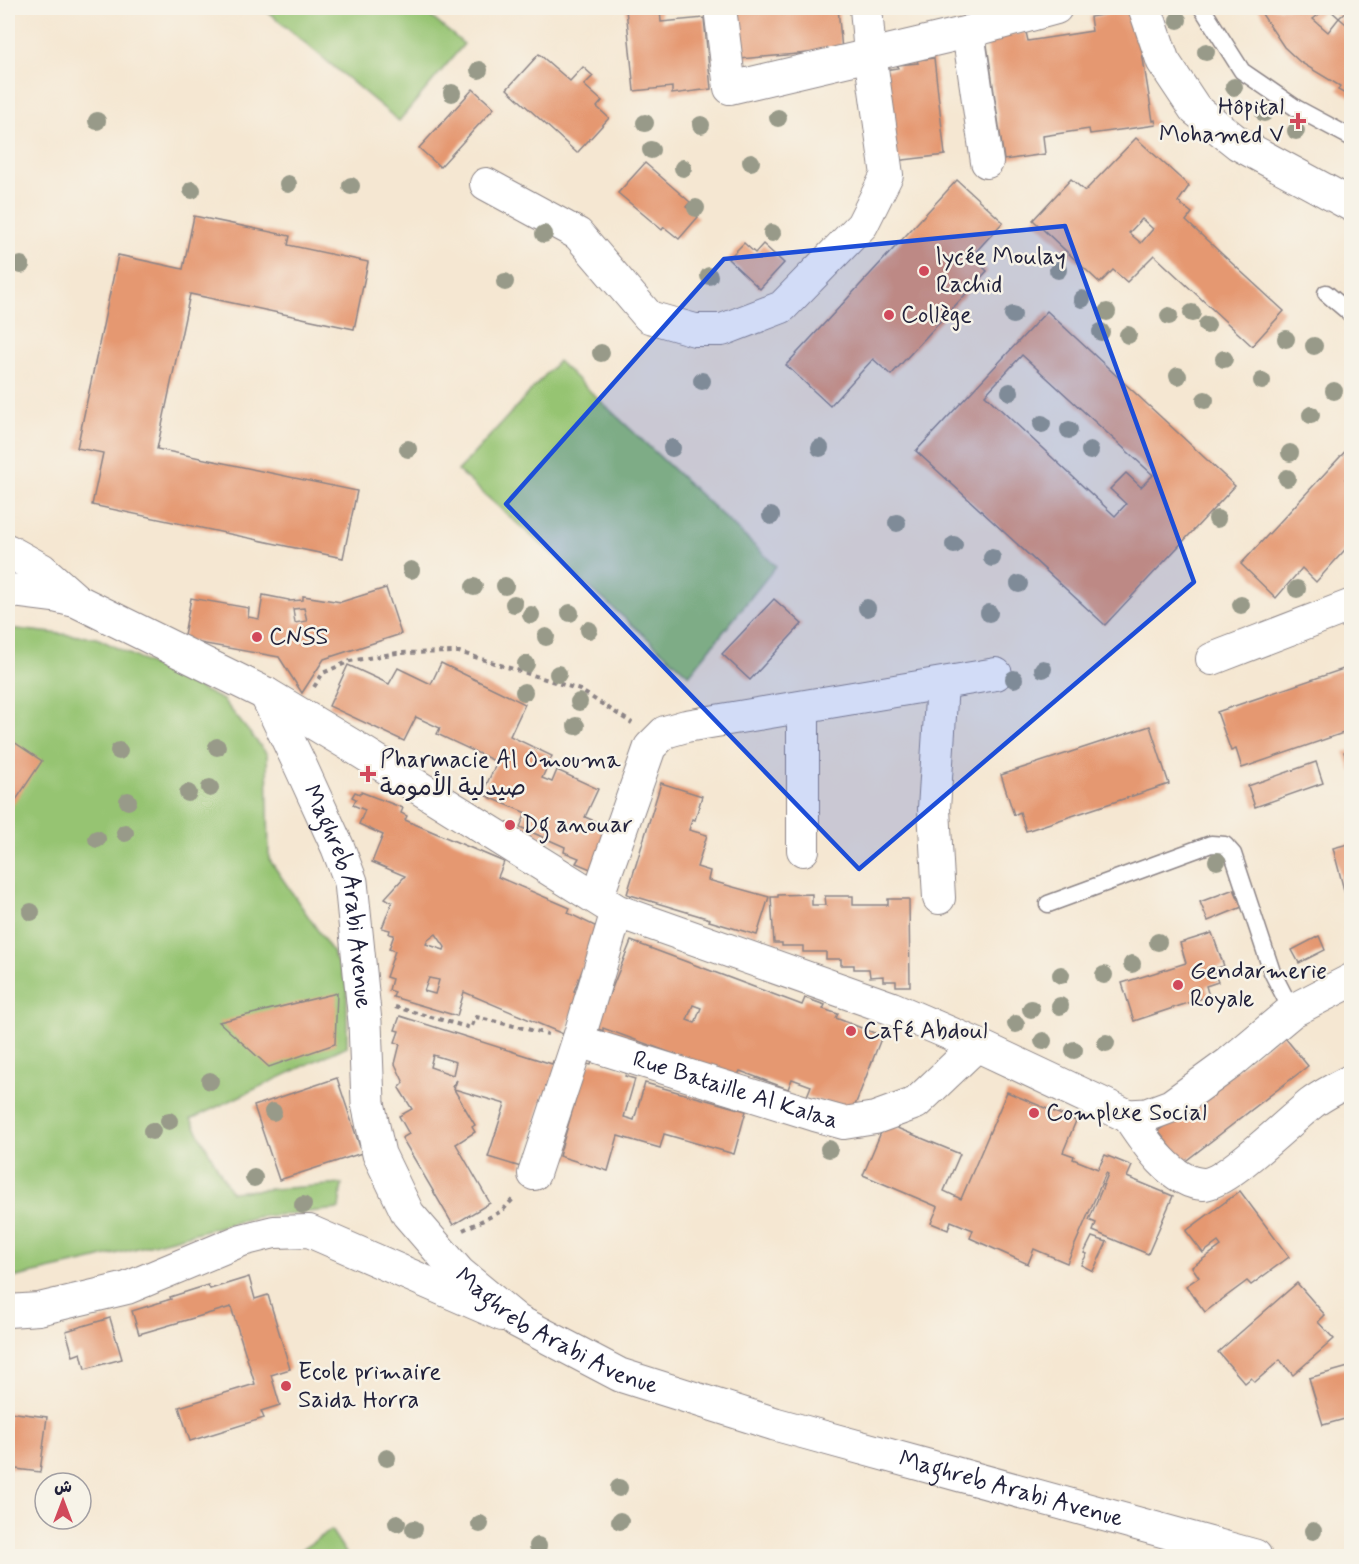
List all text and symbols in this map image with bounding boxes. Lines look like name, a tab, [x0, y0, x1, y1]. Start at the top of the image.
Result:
place label: Hôpital Mohamed V	[1159, 92, 1284, 151]
marker: Hôpital Mohamed V	[1289, 112, 1307, 130]
place label: lycée Moulay Rachid	[936, 242, 1066, 301]
marker: lycée Moulay Rachid	[917, 264, 931, 278]
place label: Collège	[901, 300, 972, 331]
marker: Collège	[882, 308, 896, 322]
place label: CNSS	[269, 622, 329, 653]
marker: CNSS	[250, 630, 264, 644]
place label: Pharmacie Al Omouma صيدلية الأمومة	[380, 745, 621, 804]
marker: Pharmacie Al Omouma صيدلية الأمومة	[361, 767, 375, 781]
street label: Maghreb Arabi Avenue	[296, 780, 379, 1010]
place label: Dg anouar	[522, 810, 633, 844]
marker: Dg anouar	[503, 818, 517, 832]
place label: Gendarmerie Royale	[1190, 956, 1327, 1015]
marker: Gendarmerie Royale	[1171, 978, 1185, 992]
place label: Café Abdoul	[863, 1016, 987, 1047]
marker: Café Abdoul	[844, 1024, 858, 1038]
street label: Rue Bataille Al Kalaa	[629, 1044, 842, 1136]
place label: Complexe Social	[1046, 1098, 1207, 1129]
marker: Complexe Social	[1027, 1106, 1041, 1120]
street label: Maghreb Arabi Avenue	[449, 1261, 662, 1402]
place label: Ecole primaire Saida Horra	[298, 1357, 441, 1416]
marker: Ecole primaire Saida Horra	[279, 1379, 293, 1393]
street label: Maghreb Arabi Avenue	[895, 1443, 1127, 1535]
north arrow	[33, 1471, 93, 1531]
text: ش	[54, 1477, 72, 1498]

